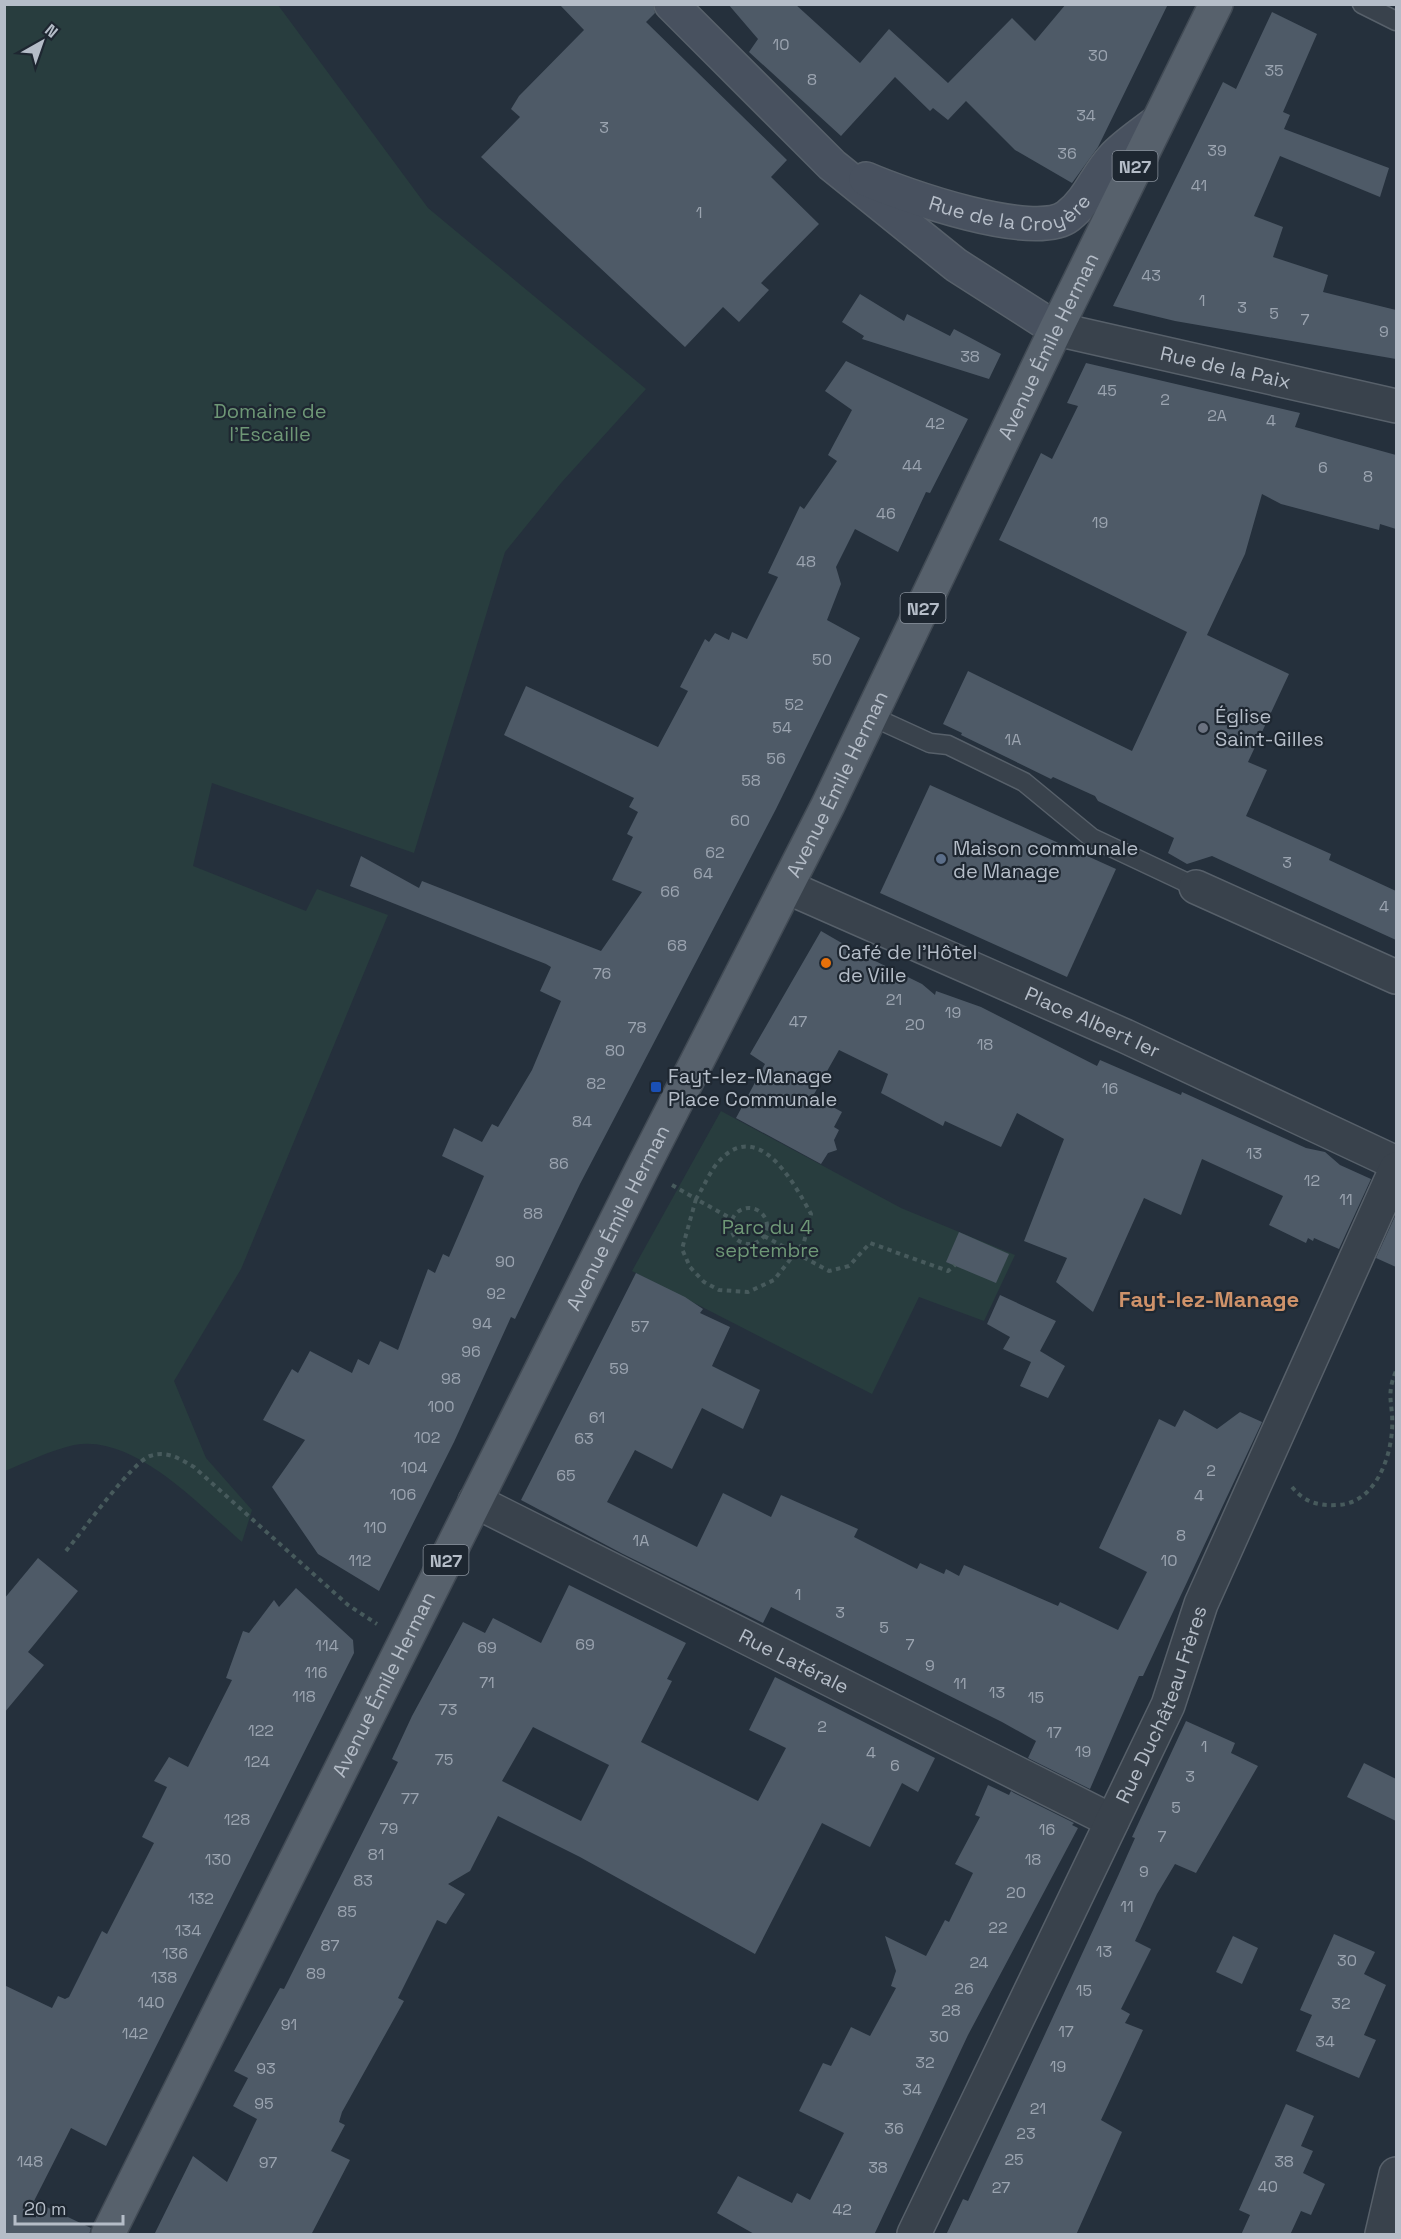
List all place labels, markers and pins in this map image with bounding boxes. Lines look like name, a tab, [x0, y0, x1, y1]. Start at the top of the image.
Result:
place label: Église Saint-Gilles	[1215, 703, 1324, 752]
marker: Église Saint-Gilles	[1196, 721, 1210, 735]
place label: Maison communale de Manage	[953, 835, 1138, 884]
marker: Maison communale de Manage	[934, 852, 948, 866]
place label: Café de l'Hôtel de Ville	[838, 939, 978, 988]
marker: Café de l'Hôtel de Ville	[819, 956, 833, 970]
place label: Fayt-lez-Manage Place Communale	[668, 1063, 837, 1112]
marker: Fayt-lez-Manage Place Communale	[649, 1080, 663, 1094]

